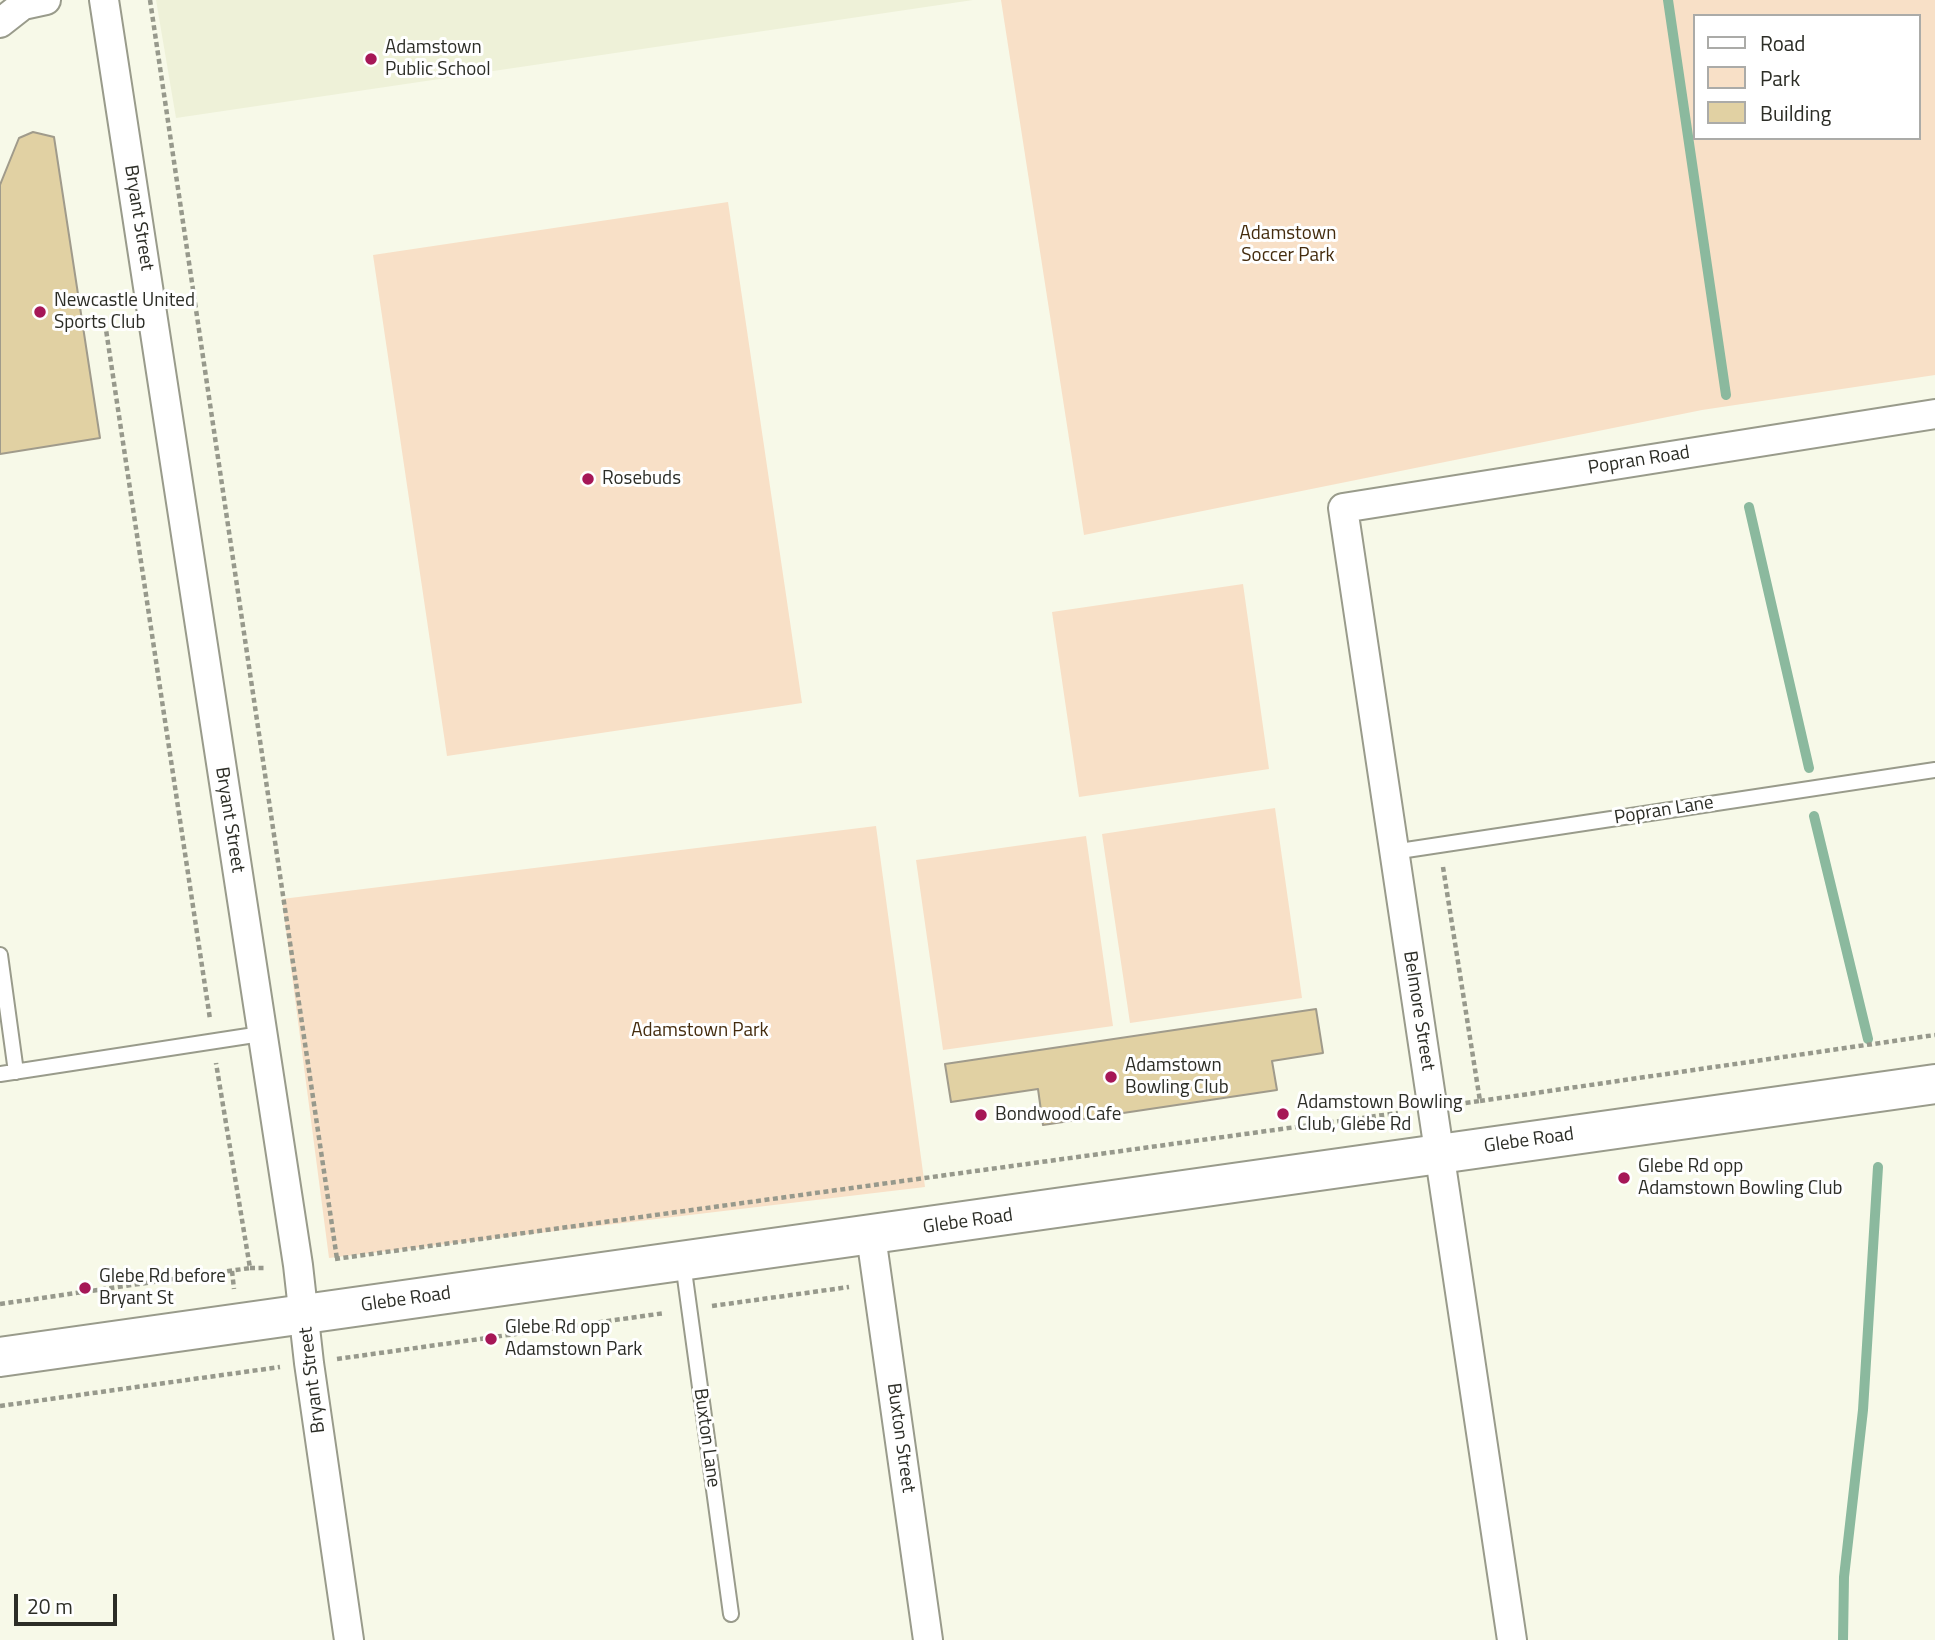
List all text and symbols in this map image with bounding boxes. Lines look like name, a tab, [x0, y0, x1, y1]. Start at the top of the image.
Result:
legend	[1694, 14, 1921, 140]
text: Road	[1760, 27, 1805, 59]
place label: Adamstown Public School	[385, 37, 491, 81]
marker: Adamstown Public School	[363, 51, 379, 67]
text: Park	[1760, 62, 1800, 94]
text: Building	[1760, 97, 1831, 129]
street label: Bryant Street	[118, 163, 158, 273]
park label: Adamstown Soccer Park	[1240, 223, 1336, 267]
place label: Newcastle United Sports Club	[54, 290, 195, 334]
marker: Newcastle United Sports Club	[32, 304, 48, 320]
street label: Popran Road	[1586, 442, 1692, 480]
place label: Rosebuds	[602, 468, 681, 490]
marker: Rosebuds	[580, 471, 596, 487]
street label: Bryant Street	[209, 765, 249, 875]
street label: Popran Lane	[1613, 792, 1715, 830]
street label: Belmore Street	[1397, 950, 1439, 1072]
park label: Adamstown Park	[631, 1020, 769, 1042]
place label: Adamstown Bowling Club	[1125, 1055, 1229, 1099]
marker: Adamstown Bowling Club	[1103, 1069, 1119, 1085]
place label: Adamstown Bowling Club, Glebe Rd	[1297, 1092, 1463, 1136]
place label: Bondwood Cafe	[995, 1104, 1121, 1126]
marker: Adamstown Bowling Club, Glebe Rd	[1275, 1106, 1291, 1122]
marker: Bondwood Cafe	[973, 1107, 989, 1123]
street label: Glebe Road	[1483, 1123, 1575, 1159]
place label: Glebe Rd opp Adamstown Bowling Club	[1638, 1156, 1843, 1200]
marker: Glebe Rd opp Adamstown Bowling Club	[1616, 1170, 1632, 1186]
street label: Glebe Road	[922, 1204, 1014, 1240]
place label: Glebe Rd before Bryant St	[99, 1266, 226, 1310]
marker: Glebe Rd before Bryant St	[77, 1280, 93, 1296]
street label: Glebe Road	[360, 1282, 452, 1318]
place label: Glebe Rd opp Adamstown Park	[505, 1317, 642, 1361]
street label: Bryant Street	[295, 1326, 331, 1434]
marker: Glebe Rd opp Adamstown Park	[483, 1331, 499, 1347]
street label: Buxton Street	[881, 1382, 919, 1494]
street label: Buxton Lane	[688, 1387, 724, 1489]
scale bar	[18, 1580, 121, 1624]
text: 20 m	[27, 1590, 73, 1622]

